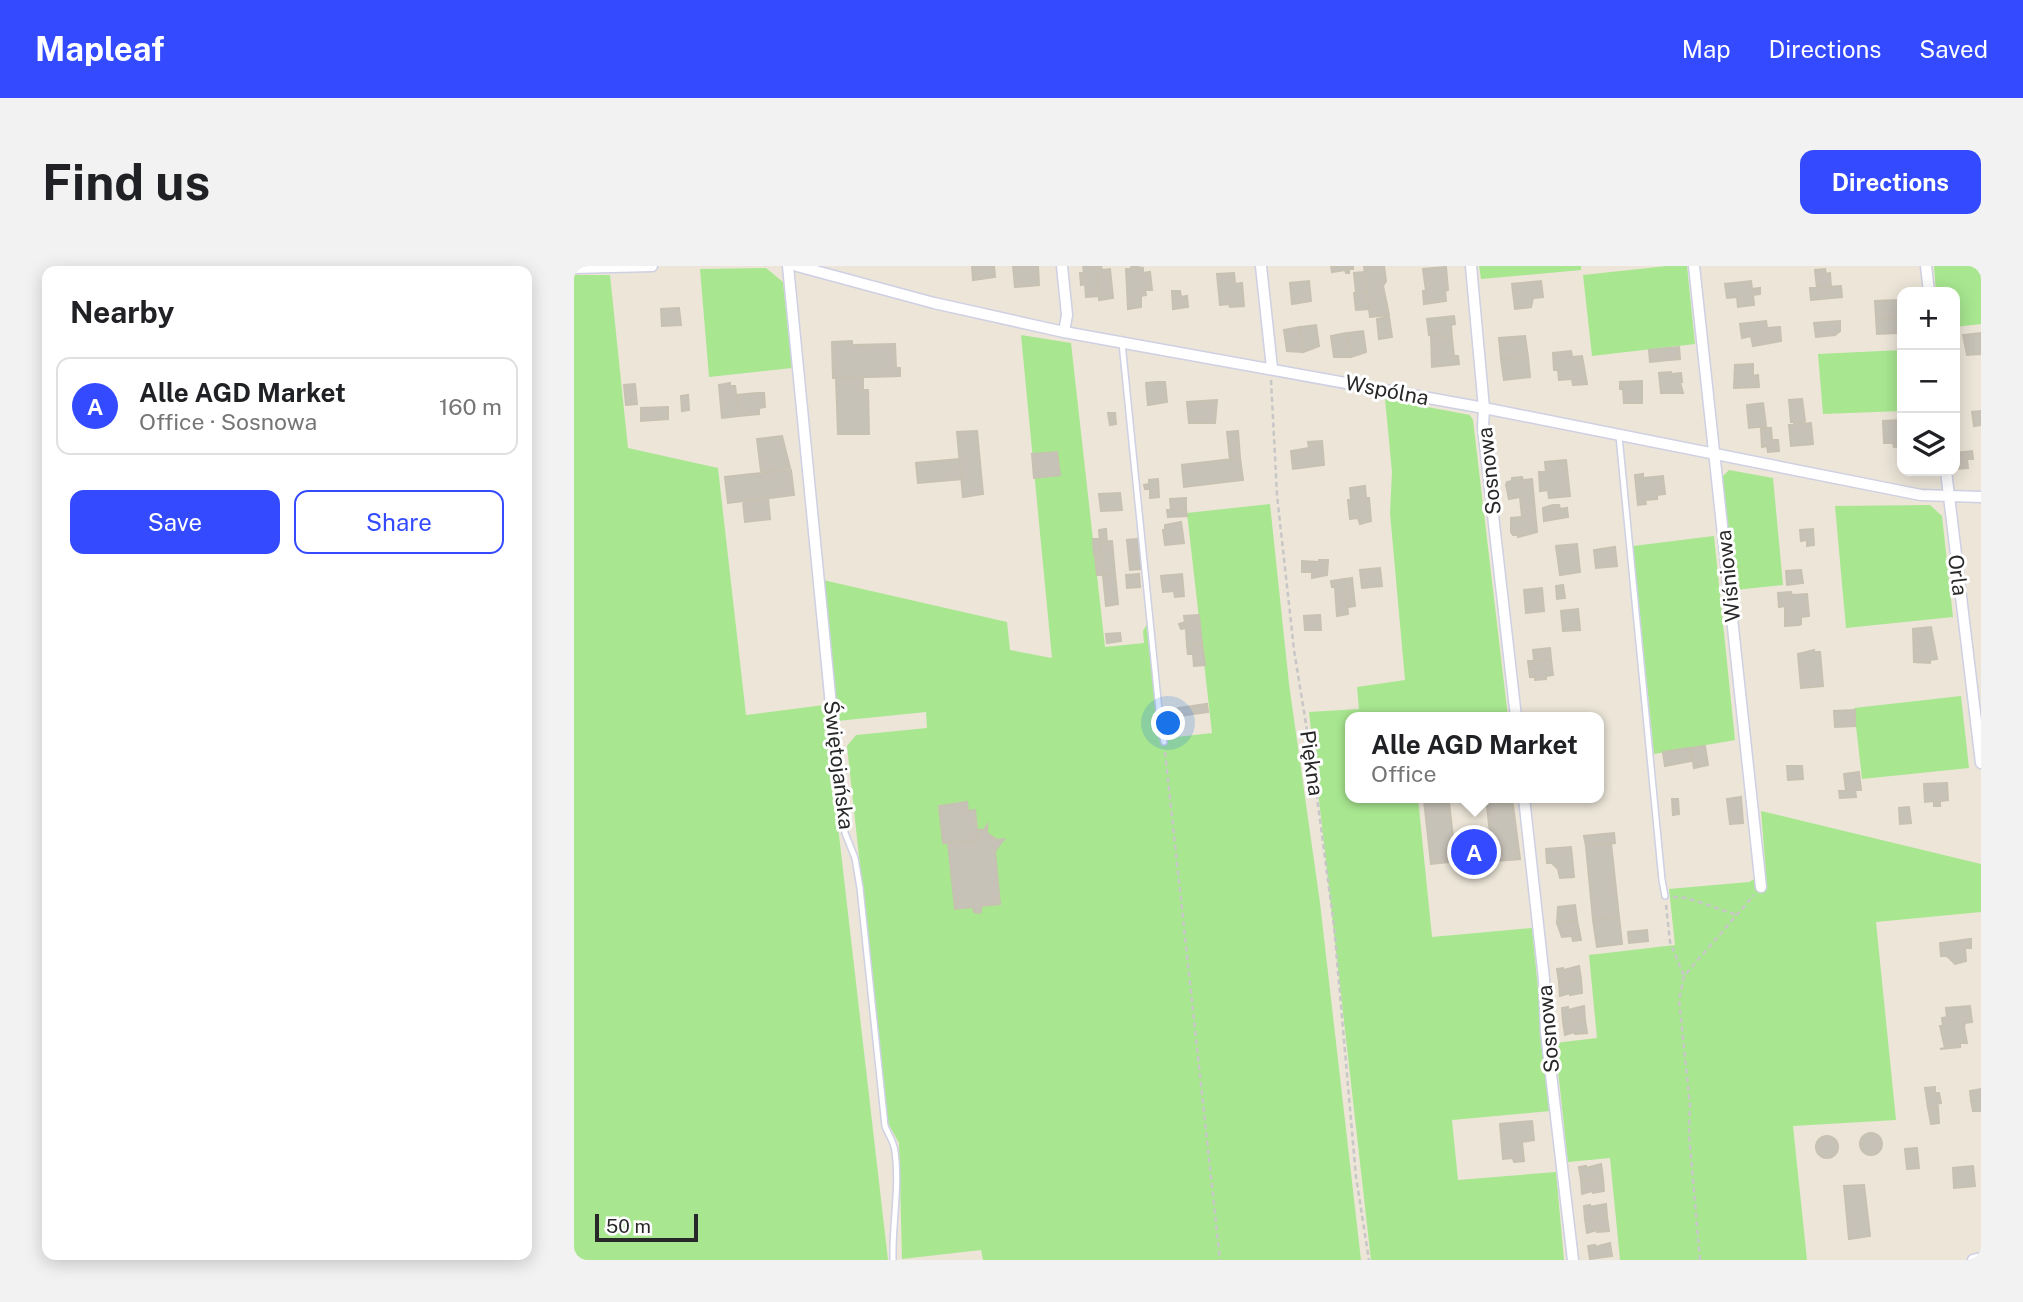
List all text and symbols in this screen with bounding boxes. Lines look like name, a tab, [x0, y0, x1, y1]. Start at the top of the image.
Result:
text: Mapleaf	[35, 30, 164, 68]
text: Map	[1682, 35, 1731, 63]
text: Directions	[1769, 35, 1881, 63]
text: Saved	[1919, 35, 1988, 63]
button: Directions	[1800, 150, 1981, 214]
text: Find us	[42, 153, 210, 211]
map controls	[1897, 287, 1960, 476]
button: +	[1897, 287, 1960, 350]
text: Nearby	[70, 294, 174, 330]
button: −	[1897, 350, 1960, 413]
street label: Wspólna	[1343, 370, 1431, 410]
text: Alle AGD Market	[139, 377, 346, 408]
text: A	[87, 393, 103, 420]
text: 160 m	[439, 393, 502, 420]
text: Office · Sosnowa	[139, 408, 317, 435]
button: layers	[1897, 413, 1960, 476]
street label: Sosnowa	[1472, 426, 1506, 516]
button: Save	[70, 490, 280, 554]
button: Share	[294, 490, 504, 554]
street label: Wiśniowa	[1711, 529, 1745, 623]
street label: Orla	[1943, 553, 1973, 597]
street label: Świętojańska	[819, 699, 859, 831]
your location	[1151, 706, 1185, 740]
popup	[1345, 712, 1604, 803]
street label: Piękna	[1295, 729, 1329, 797]
text: Alle AGD Market	[1371, 729, 1578, 760]
text: Office	[1371, 760, 1437, 787]
pin: A	[1451, 826, 1497, 878]
street label: Sosnowa	[1532, 984, 1564, 1074]
scale bar	[595, 1211, 698, 1243]
text: 50 m	[606, 1215, 651, 1237]

